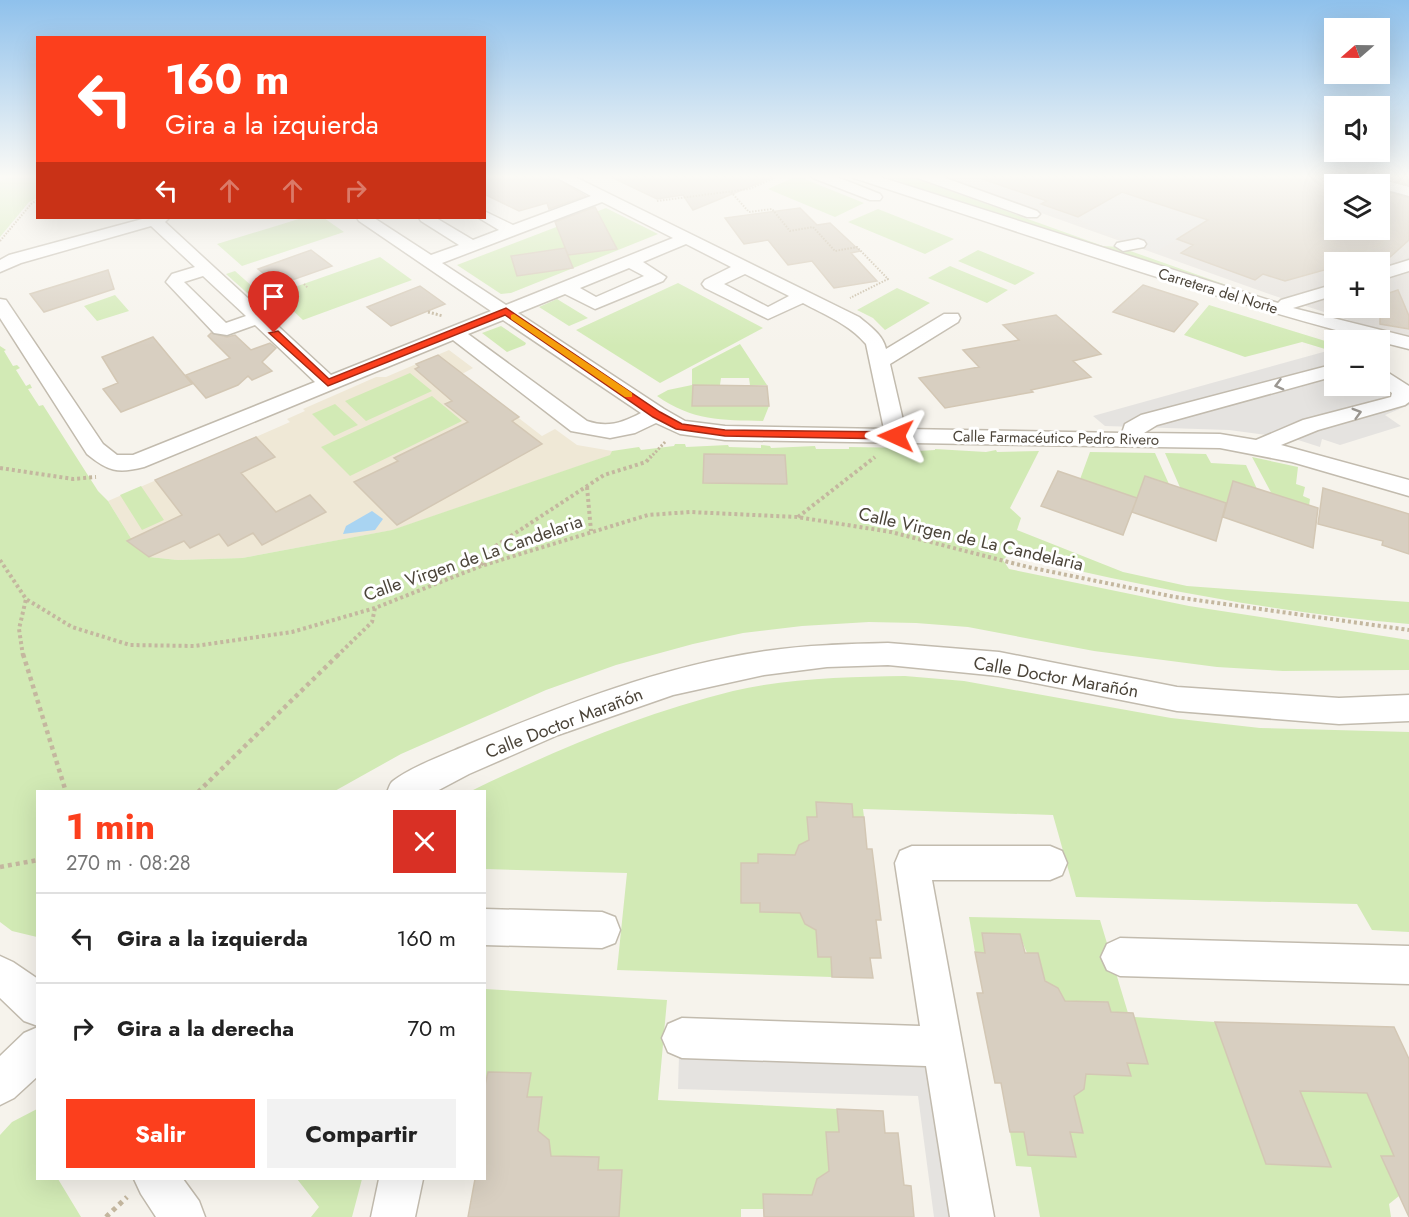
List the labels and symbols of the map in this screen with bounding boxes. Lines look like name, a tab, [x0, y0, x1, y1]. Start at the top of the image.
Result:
north arrow	[1324, 18, 1390, 84]
street label: Carretera del Norte	[1156, 262, 1281, 320]
pin	[248, 271, 299, 333]
one-way arrow	[1274, 378, 1284, 390]
position arrow	[864, 404, 928, 468]
one-way arrow	[1351, 408, 1362, 420]
street label: Calle Farmacéutico Pedro Rivero	[953, 425, 1159, 451]
street label: Calle Virgen de La Candelaria	[856, 500, 1086, 578]
street label: Calle Virgen de La Candelaria	[360, 508, 586, 608]
street label: Calle Doctor Marañón	[971, 650, 1141, 704]
street label: Calle Doctor Marañón	[481, 681, 647, 765]

